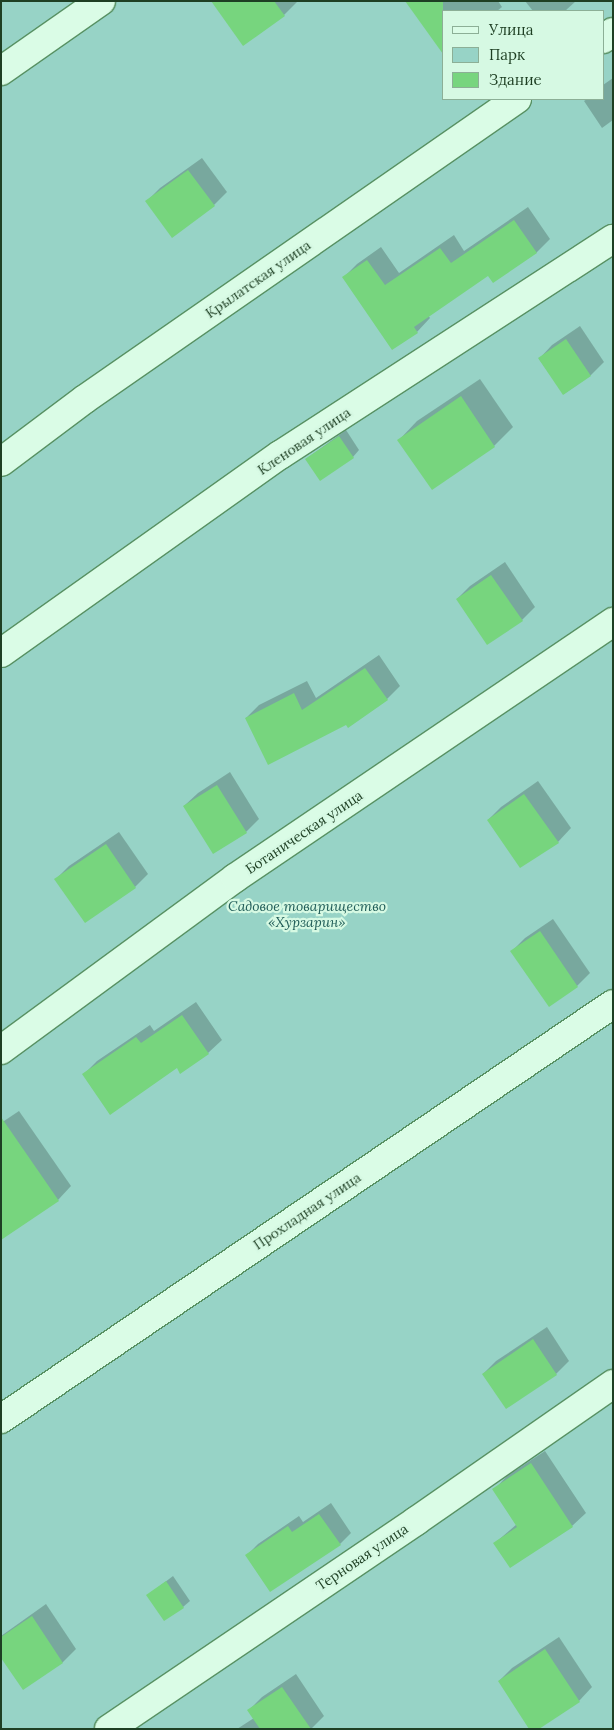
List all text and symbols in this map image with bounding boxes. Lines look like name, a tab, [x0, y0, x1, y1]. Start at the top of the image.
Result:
legend	[442, 10, 604, 100]
text: Улица	[489, 20, 533, 39]
text: Парк	[489, 45, 525, 64]
text: Здание	[489, 70, 542, 89]
street label: Крылатская улица	[202, 236, 314, 322]
street label: Кленовая улица	[254, 404, 354, 478]
street label: Ботаническая улица	[242, 787, 366, 877]
park label: Садовое товарищество «Хурзарин»	[228, 898, 386, 930]
street label: Прохладная улица	[250, 1169, 364, 1253]
street label: Терновая улица	[313, 1520, 411, 1594]

